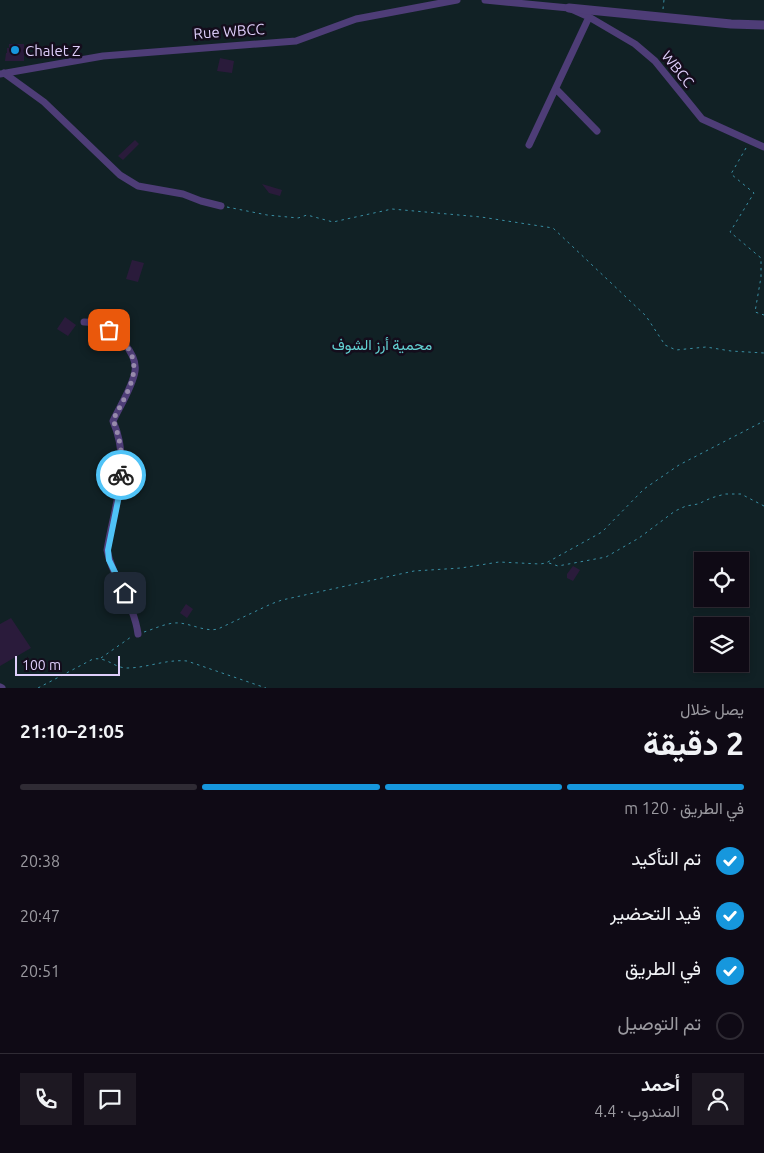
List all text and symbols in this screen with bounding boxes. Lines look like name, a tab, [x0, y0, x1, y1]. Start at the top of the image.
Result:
street label: Rue WBCC	[193, 20, 265, 42]
place label: Chalet Z	[25, 42, 81, 59]
marker: Chalet Z	[9, 44, 21, 56]
street label: WBCC	[658, 47, 698, 91]
pin	[88, 309, 130, 351]
icon: bag	[95, 316, 123, 344]
park label: محمية أرز الشوف	[332, 336, 432, 354]
courier	[96, 450, 146, 500]
icon: bike	[107, 461, 135, 489]
map controls	[694, 552, 749, 672]
button: locate	[694, 552, 749, 607]
pin	[104, 572, 146, 614]
icon: home	[111, 579, 139, 607]
button: layers	[694, 617, 749, 672]
scale bar	[15, 653, 120, 676]
text: 100 m	[22, 657, 61, 673]
text: يصل خلال	[680, 700, 744, 718]
text: 21:05–21:10	[20, 720, 125, 742]
text: 2 دقيقة	[643, 725, 744, 761]
text: في الطريق · 120 m	[624, 799, 744, 817]
text: تم التأكيد	[631, 847, 701, 869]
icon: check	[716, 847, 744, 875]
text: 20:38	[20, 852, 60, 870]
text: قيد التحضير	[610, 902, 701, 924]
icon: check	[716, 902, 744, 930]
text: 20:47	[20, 907, 60, 925]
text: في الطريق	[625, 957, 701, 979]
icon: check	[716, 957, 744, 985]
text: 20:51	[20, 962, 60, 980]
text: تم التوصيل	[617, 1012, 701, 1034]
button: phone	[20, 1073, 72, 1125]
button: chat	[84, 1073, 136, 1125]
text: أحمد	[641, 1073, 680, 1095]
button: person	[692, 1073, 744, 1125]
text: المندوب · 4.4	[594, 1102, 680, 1120]

